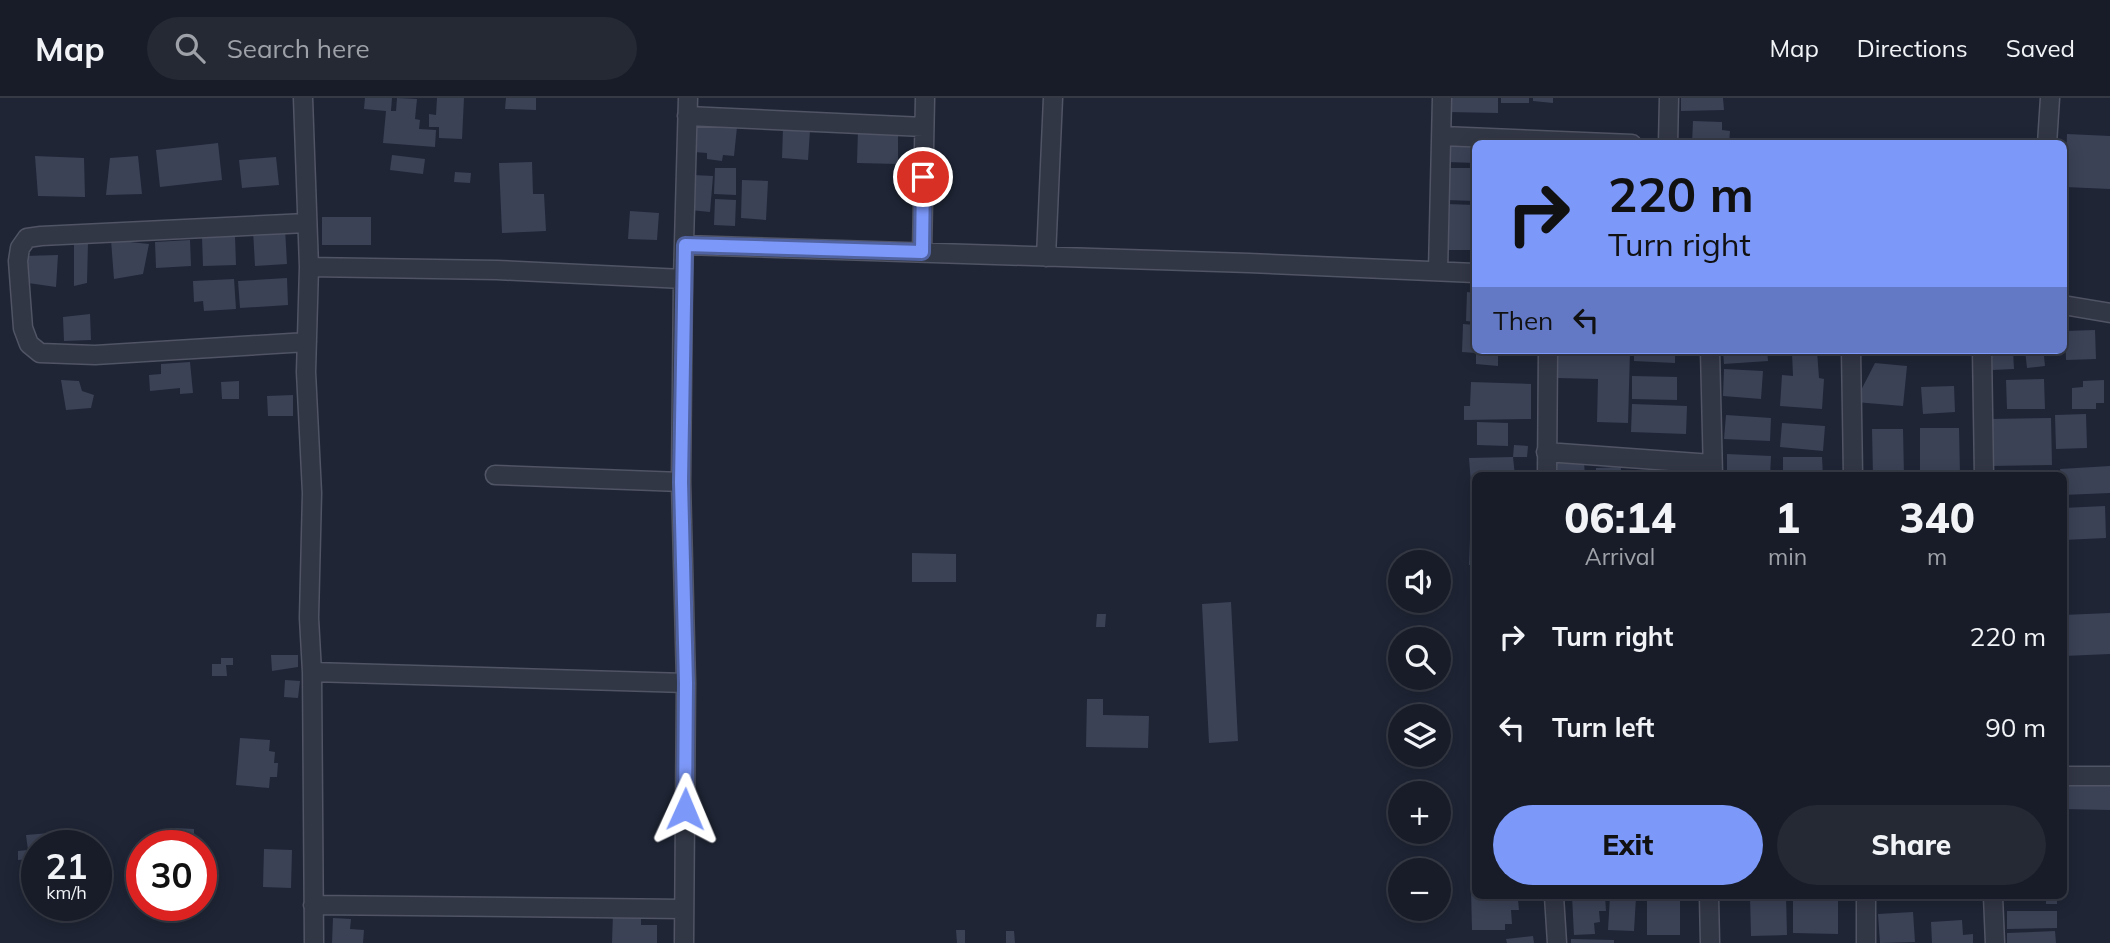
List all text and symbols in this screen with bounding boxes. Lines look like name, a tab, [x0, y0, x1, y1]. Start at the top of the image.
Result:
search box	[147, 17, 637, 80]
text: Map	[35, 28, 105, 69]
icon: search	[171, 29, 209, 67]
text: Search here	[227, 32, 370, 65]
text: Map	[1769, 33, 1819, 63]
text: Directions	[1857, 33, 1968, 63]
text: Saved	[2006, 33, 2075, 63]
pin	[893, 147, 953, 207]
icon: arrive	[904, 158, 942, 196]
text: 220 m	[1608, 163, 1754, 224]
icon: right	[1493, 168, 1584, 259]
text: Turn right	[1608, 224, 1751, 264]
icon: left	[1567, 301, 1605, 339]
text: Then	[1493, 304, 1553, 337]
text: 06:14	[1564, 491, 1676, 544]
text: 1	[1775, 491, 1800, 544]
text: 340	[1899, 491, 1975, 544]
text: Arrival	[1585, 542, 1655, 571]
text: min	[1768, 542, 1807, 571]
text: m	[1927, 542, 1947, 571]
map controls	[1388, 550, 1451, 921]
button: sound	[1388, 550, 1451, 613]
icon: right	[1493, 618, 1531, 656]
text: Turn right	[1552, 620, 1673, 653]
text: 220 m	[1970, 620, 2046, 653]
button: search	[1388, 627, 1451, 690]
button: layers	[1388, 704, 1451, 767]
icon: left	[1493, 709, 1531, 747]
text: Turn left	[1552, 711, 1654, 744]
text: 90 m	[1985, 711, 2046, 744]
position arrow	[648, 772, 722, 846]
button: +	[1388, 781, 1451, 844]
button: Exit	[1493, 805, 1763, 885]
button: Share	[1777, 805, 2046, 885]
speed limit sign: 30	[126, 830, 217, 921]
text: 21	[45, 844, 88, 888]
button: −	[1388, 858, 1451, 921]
text: km/h	[46, 881, 87, 904]

